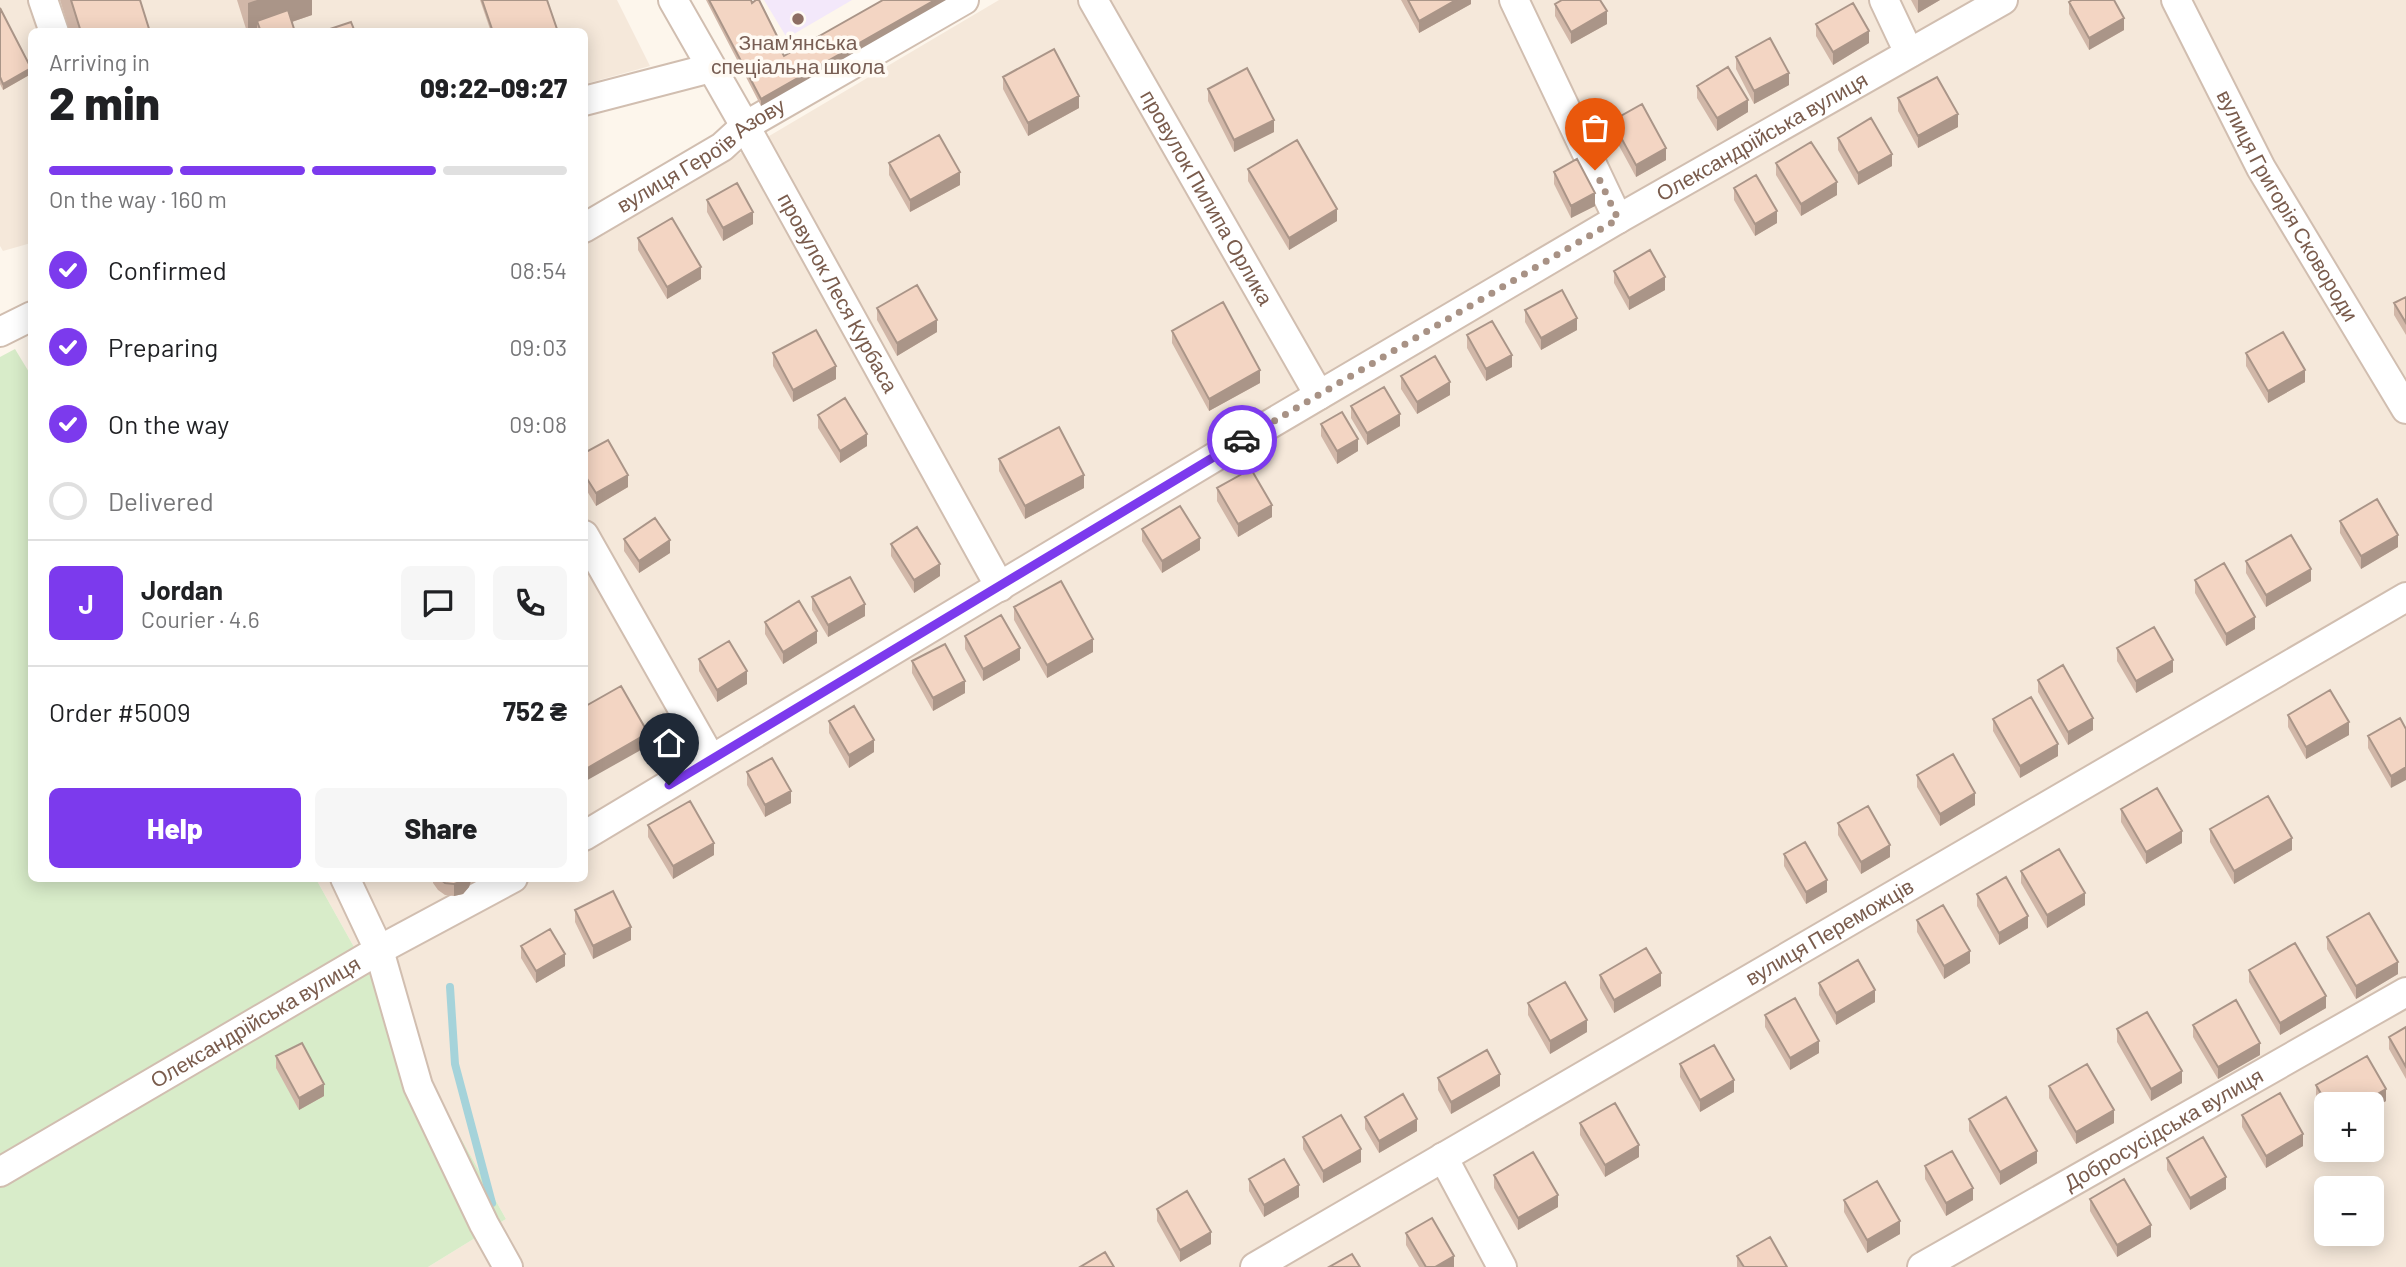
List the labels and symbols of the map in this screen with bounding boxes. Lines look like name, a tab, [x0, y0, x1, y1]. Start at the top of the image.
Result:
marker: Знам'янська спеціальна школа	[790, 11, 806, 27]
place label: Знам'янська спеціальна школа	[711, 29, 885, 78]
street label: Олександрійська вулиця	[1651, 66, 1871, 206]
street label: провулок Пилипа Орлика	[1136, 85, 1279, 309]
street label: вулиця Григорія Сковороди	[2213, 85, 2364, 325]
street label: вулиця Героїв Азову	[612, 92, 789, 217]
pin	[1565, 98, 1625, 170]
street label: провулок Леся Курбаса	[773, 188, 904, 397]
courier	[1207, 405, 1277, 475]
pin	[639, 713, 699, 785]
street label: вулиця Переможців	[1740, 872, 1917, 990]
street label: Олександрійська вулиця	[145, 950, 364, 1092]
street label: Добросусідська вулиця	[2059, 1062, 2267, 1195]

